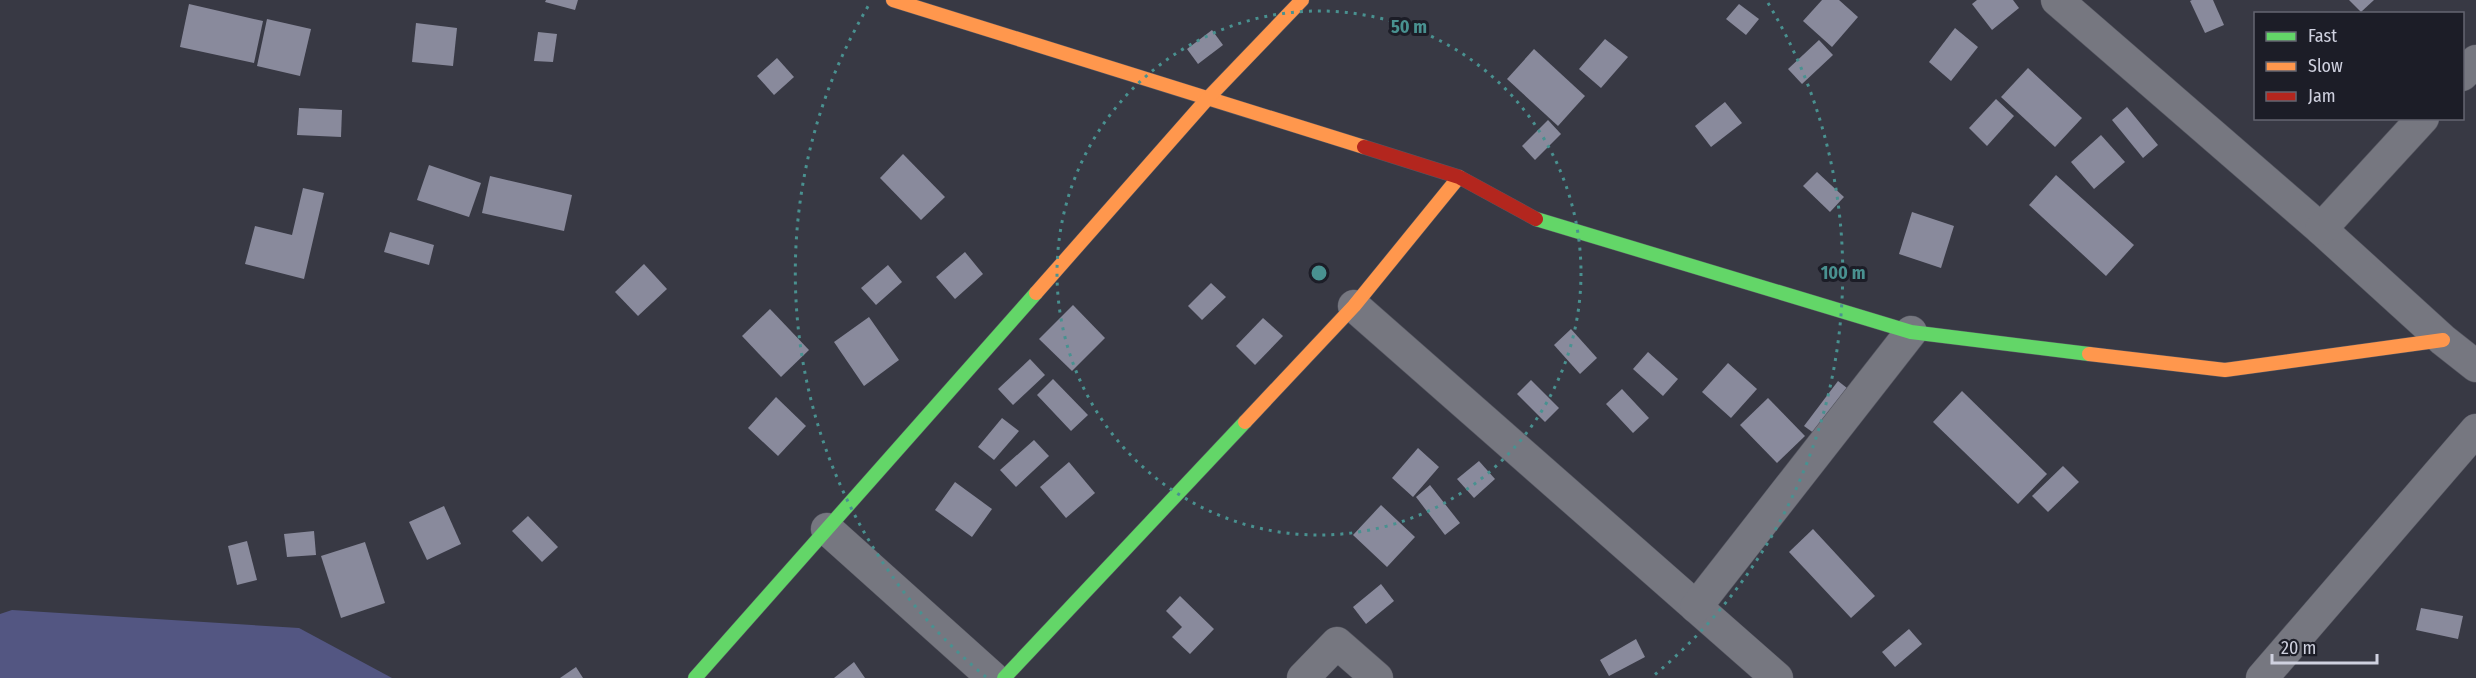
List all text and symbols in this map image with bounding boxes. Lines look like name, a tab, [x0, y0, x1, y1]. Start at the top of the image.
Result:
legend	[2254, 12, 2464, 120]
text: 50 m	[1391, 16, 1427, 38]
text: Fast	[2308, 25, 2337, 47]
text: Slow	[2308, 55, 2343, 77]
text: Jam	[2308, 85, 2336, 107]
text: 100 m	[1821, 262, 1865, 284]
centre of rings	[1309, 263, 1329, 283]
scale bar	[2272, 627, 2377, 665]
text: 20 m	[2281, 637, 2316, 659]

